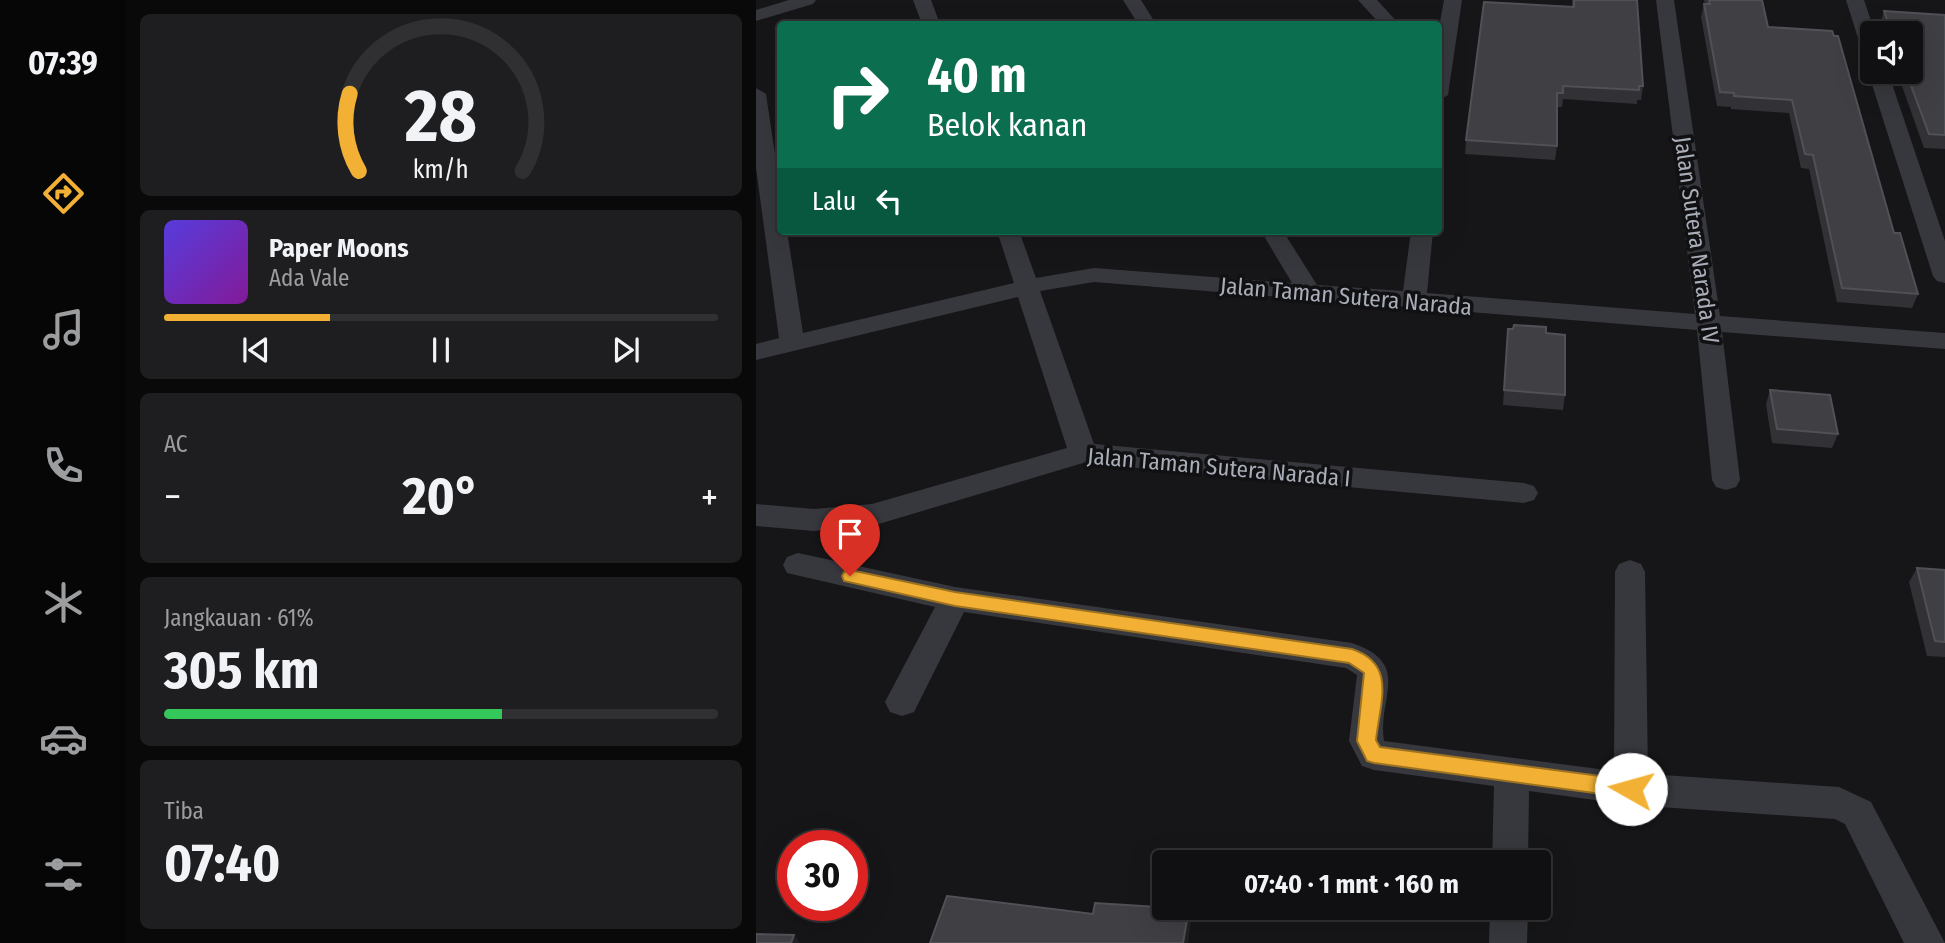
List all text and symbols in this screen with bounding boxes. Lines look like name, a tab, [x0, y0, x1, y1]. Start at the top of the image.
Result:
map controls	[1860, 21, 1923, 84]
button: sound	[1860, 21, 1923, 84]
text: 07:39	[28, 44, 98, 82]
text: 40 m	[927, 46, 1027, 105]
icon: right	[812, 49, 903, 140]
text: 28	[404, 73, 477, 160]
text: Belok kanan	[927, 106, 1087, 144]
street label: Jalan Sutera Narada IV	[1669, 135, 1725, 346]
text: km/h	[413, 155, 469, 185]
icon: directions	[39, 169, 88, 218]
icon: left	[870, 182, 908, 220]
text: Lalu	[812, 186, 856, 217]
text: Paper Moons	[269, 233, 409, 264]
text: Ada Vale	[269, 264, 349, 292]
street label: Jalan Taman Sutera Narada	[1219, 271, 1473, 321]
icon: music	[39, 305, 88, 354]
icon: previous	[237, 331, 275, 369]
icon: pause	[422, 331, 460, 369]
icon: next	[607, 331, 645, 369]
text: AC	[164, 430, 188, 458]
icon: phone	[39, 441, 88, 490]
street label: Jalan Taman Sutera Narada I	[1086, 442, 1352, 492]
text: 20°	[403, 465, 479, 528]
text: −	[164, 474, 181, 520]
text: +	[701, 474, 718, 520]
pin	[820, 504, 880, 576]
icon: arrive	[831, 515, 869, 553]
icon: climate	[39, 578, 88, 627]
text: Jangkauan · 61%	[164, 604, 314, 632]
text: 305 km	[164, 639, 319, 702]
icon: car	[39, 714, 88, 763]
position arrow	[1594, 752, 1668, 826]
text: Tiba	[164, 797, 204, 825]
speed limit sign: 30	[777, 830, 868, 921]
text: 07:40	[164, 832, 280, 895]
icon: filters	[39, 850, 88, 899]
text: 07:40 · 1 mnt · 160 m	[1244, 869, 1459, 900]

